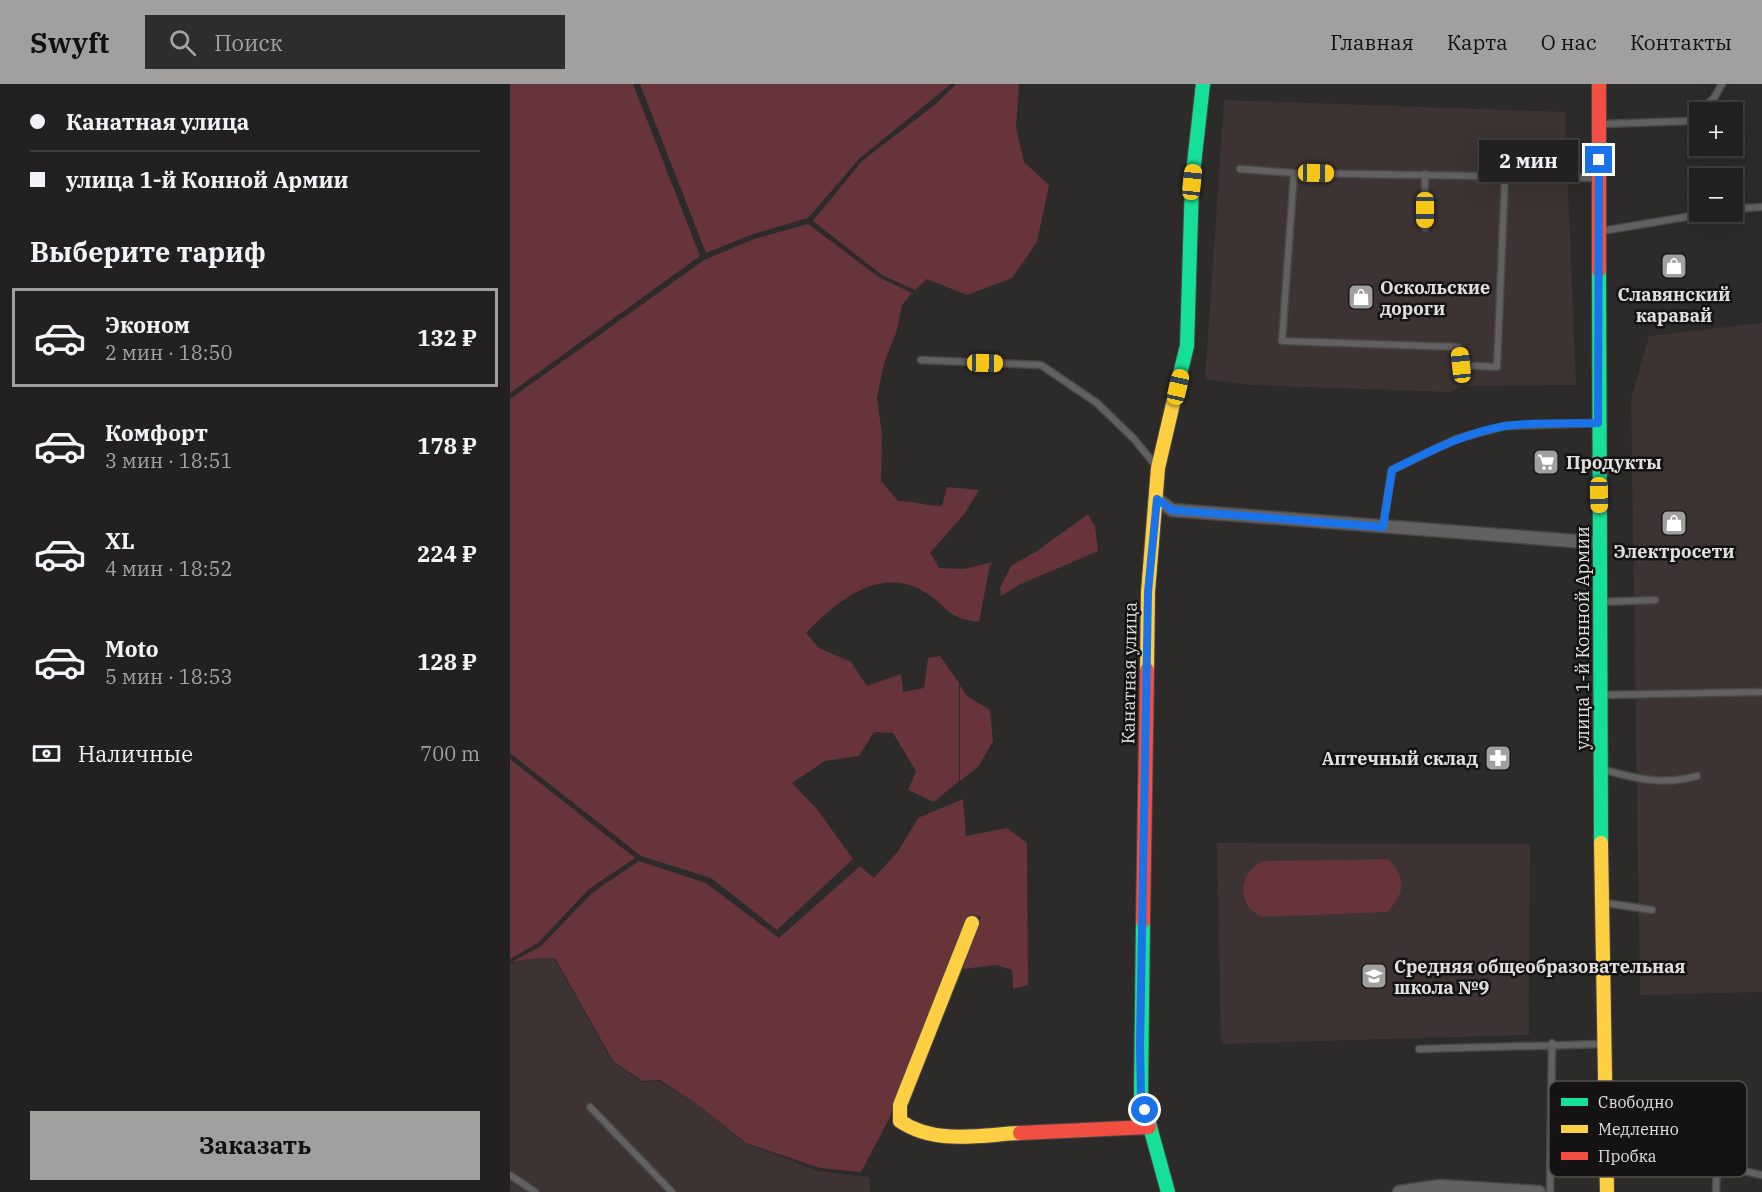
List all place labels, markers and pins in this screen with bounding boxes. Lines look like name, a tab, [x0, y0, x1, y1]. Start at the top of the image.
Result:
shop icon: Славянский каравай	[1659, 251, 1689, 281]
place label: Оскольские дороги	[1380, 276, 1490, 320]
shop icon: Оскольские дороги	[1346, 282, 1376, 312]
place label: Славянский каравай	[1617, 283, 1731, 327]
supermarket icon: Продукты	[1531, 447, 1561, 477]
place label: Продукты	[1566, 451, 1662, 474]
shop icon: Электросети	[1659, 508, 1689, 538]
place label: Электросети	[1614, 540, 1734, 563]
pharmacy icon: Аптечный склад	[1483, 743, 1513, 773]
place label: Аптечный склад	[1322, 747, 1478, 770]
place label: Средняя общеобразовательная школа №9	[1394, 955, 1686, 999]
school or university icon: Средняя общеобразовательная школа №9	[1359, 961, 1389, 991]

